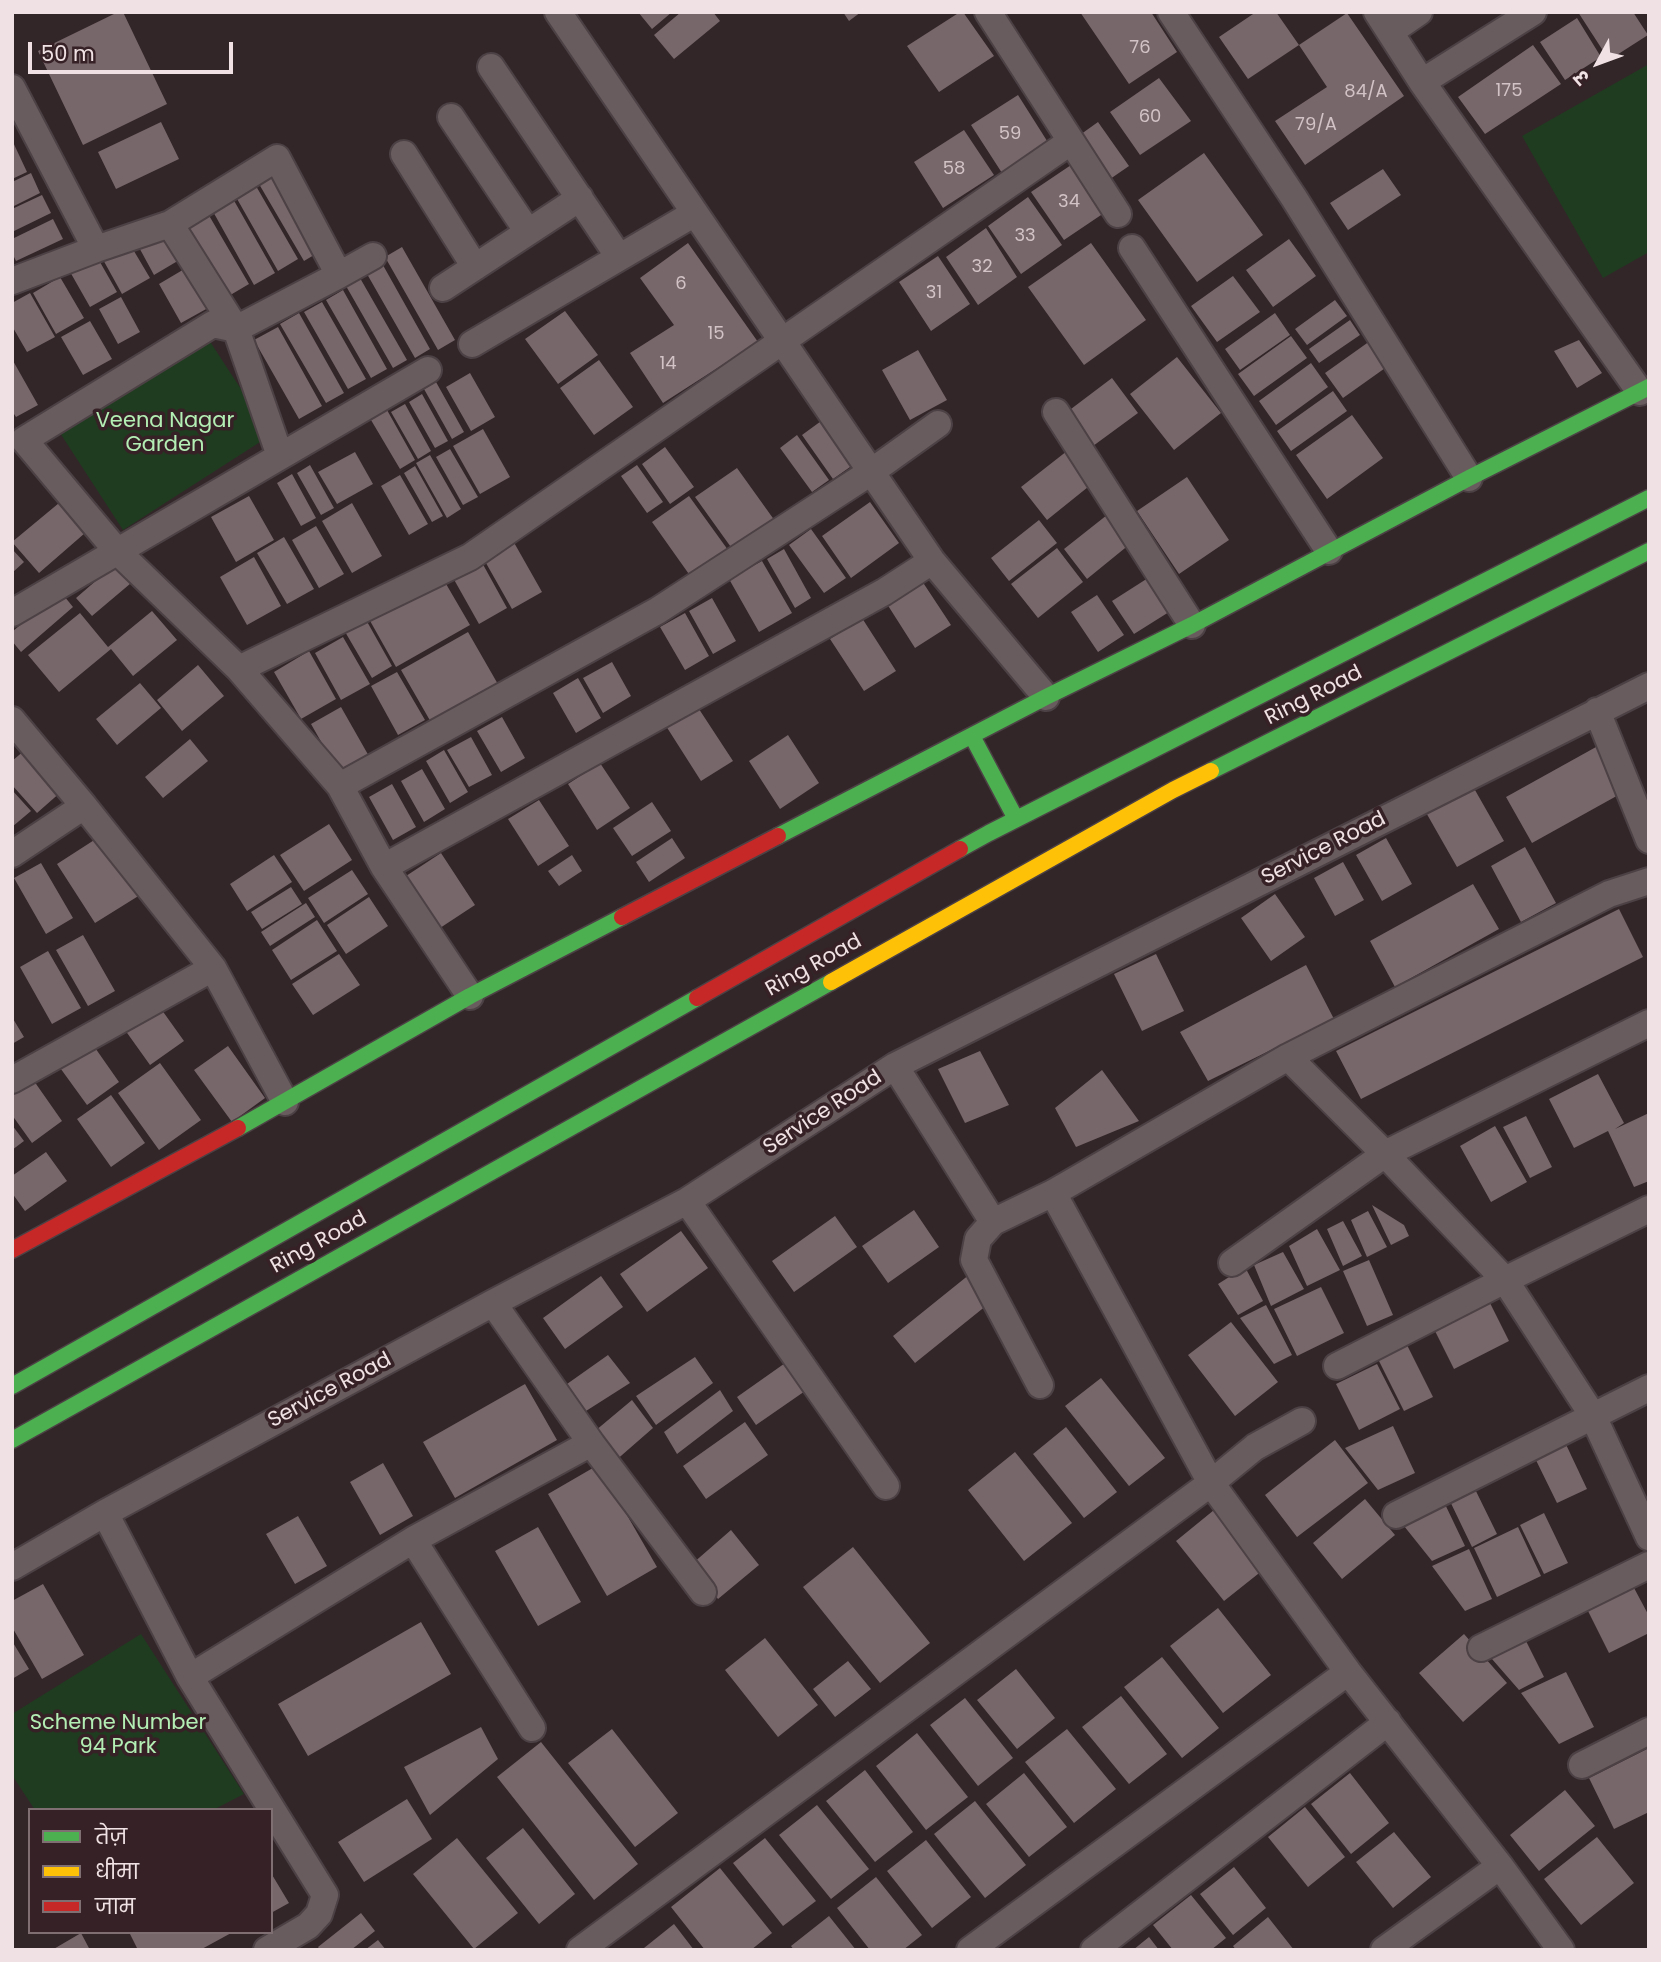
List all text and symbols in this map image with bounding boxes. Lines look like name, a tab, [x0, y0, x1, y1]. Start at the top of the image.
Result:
scale bar	[32, 28, 236, 72]
north arrow	[1563, 28, 1633, 98]
house number: 76	[1129, 37, 1151, 59]
text: 50 m	[41, 39, 95, 68]
text: उ	[1568, 64, 1595, 90]
house number: 175	[1496, 80, 1522, 102]
house number: 84/A	[1344, 81, 1388, 103]
house number: 60	[1139, 106, 1161, 128]
house number: 79/A	[1295, 114, 1337, 136]
house number: 59	[999, 123, 1021, 145]
house number: 58	[943, 158, 965, 180]
house number: 34	[1058, 191, 1080, 213]
house number: 33	[1014, 225, 1036, 247]
house number: 32	[972, 256, 992, 278]
house number: 6	[675, 273, 687, 295]
house number: 31	[926, 282, 942, 304]
house number: 15	[707, 323, 725, 345]
house number: 14	[659, 353, 677, 375]
park label: Veena Nagar Garden	[96, 409, 234, 459]
street label: Ring Road	[1261, 661, 1367, 731]
street label: Service Road	[1258, 807, 1390, 891]
street label: Ring Road	[762, 929, 866, 1003]
street label: Service Road	[759, 1065, 887, 1161]
street label: Ring Road	[267, 1206, 371, 1280]
street label: Service Road	[264, 1348, 396, 1434]
park label: Scheme Number 94 Park	[30, 1711, 206, 1761]
legend	[28, 1808, 273, 1934]
text: तेज़	[95, 1822, 127, 1851]
text: धीमा	[95, 1857, 139, 1886]
text: जाम	[95, 1892, 135, 1921]

